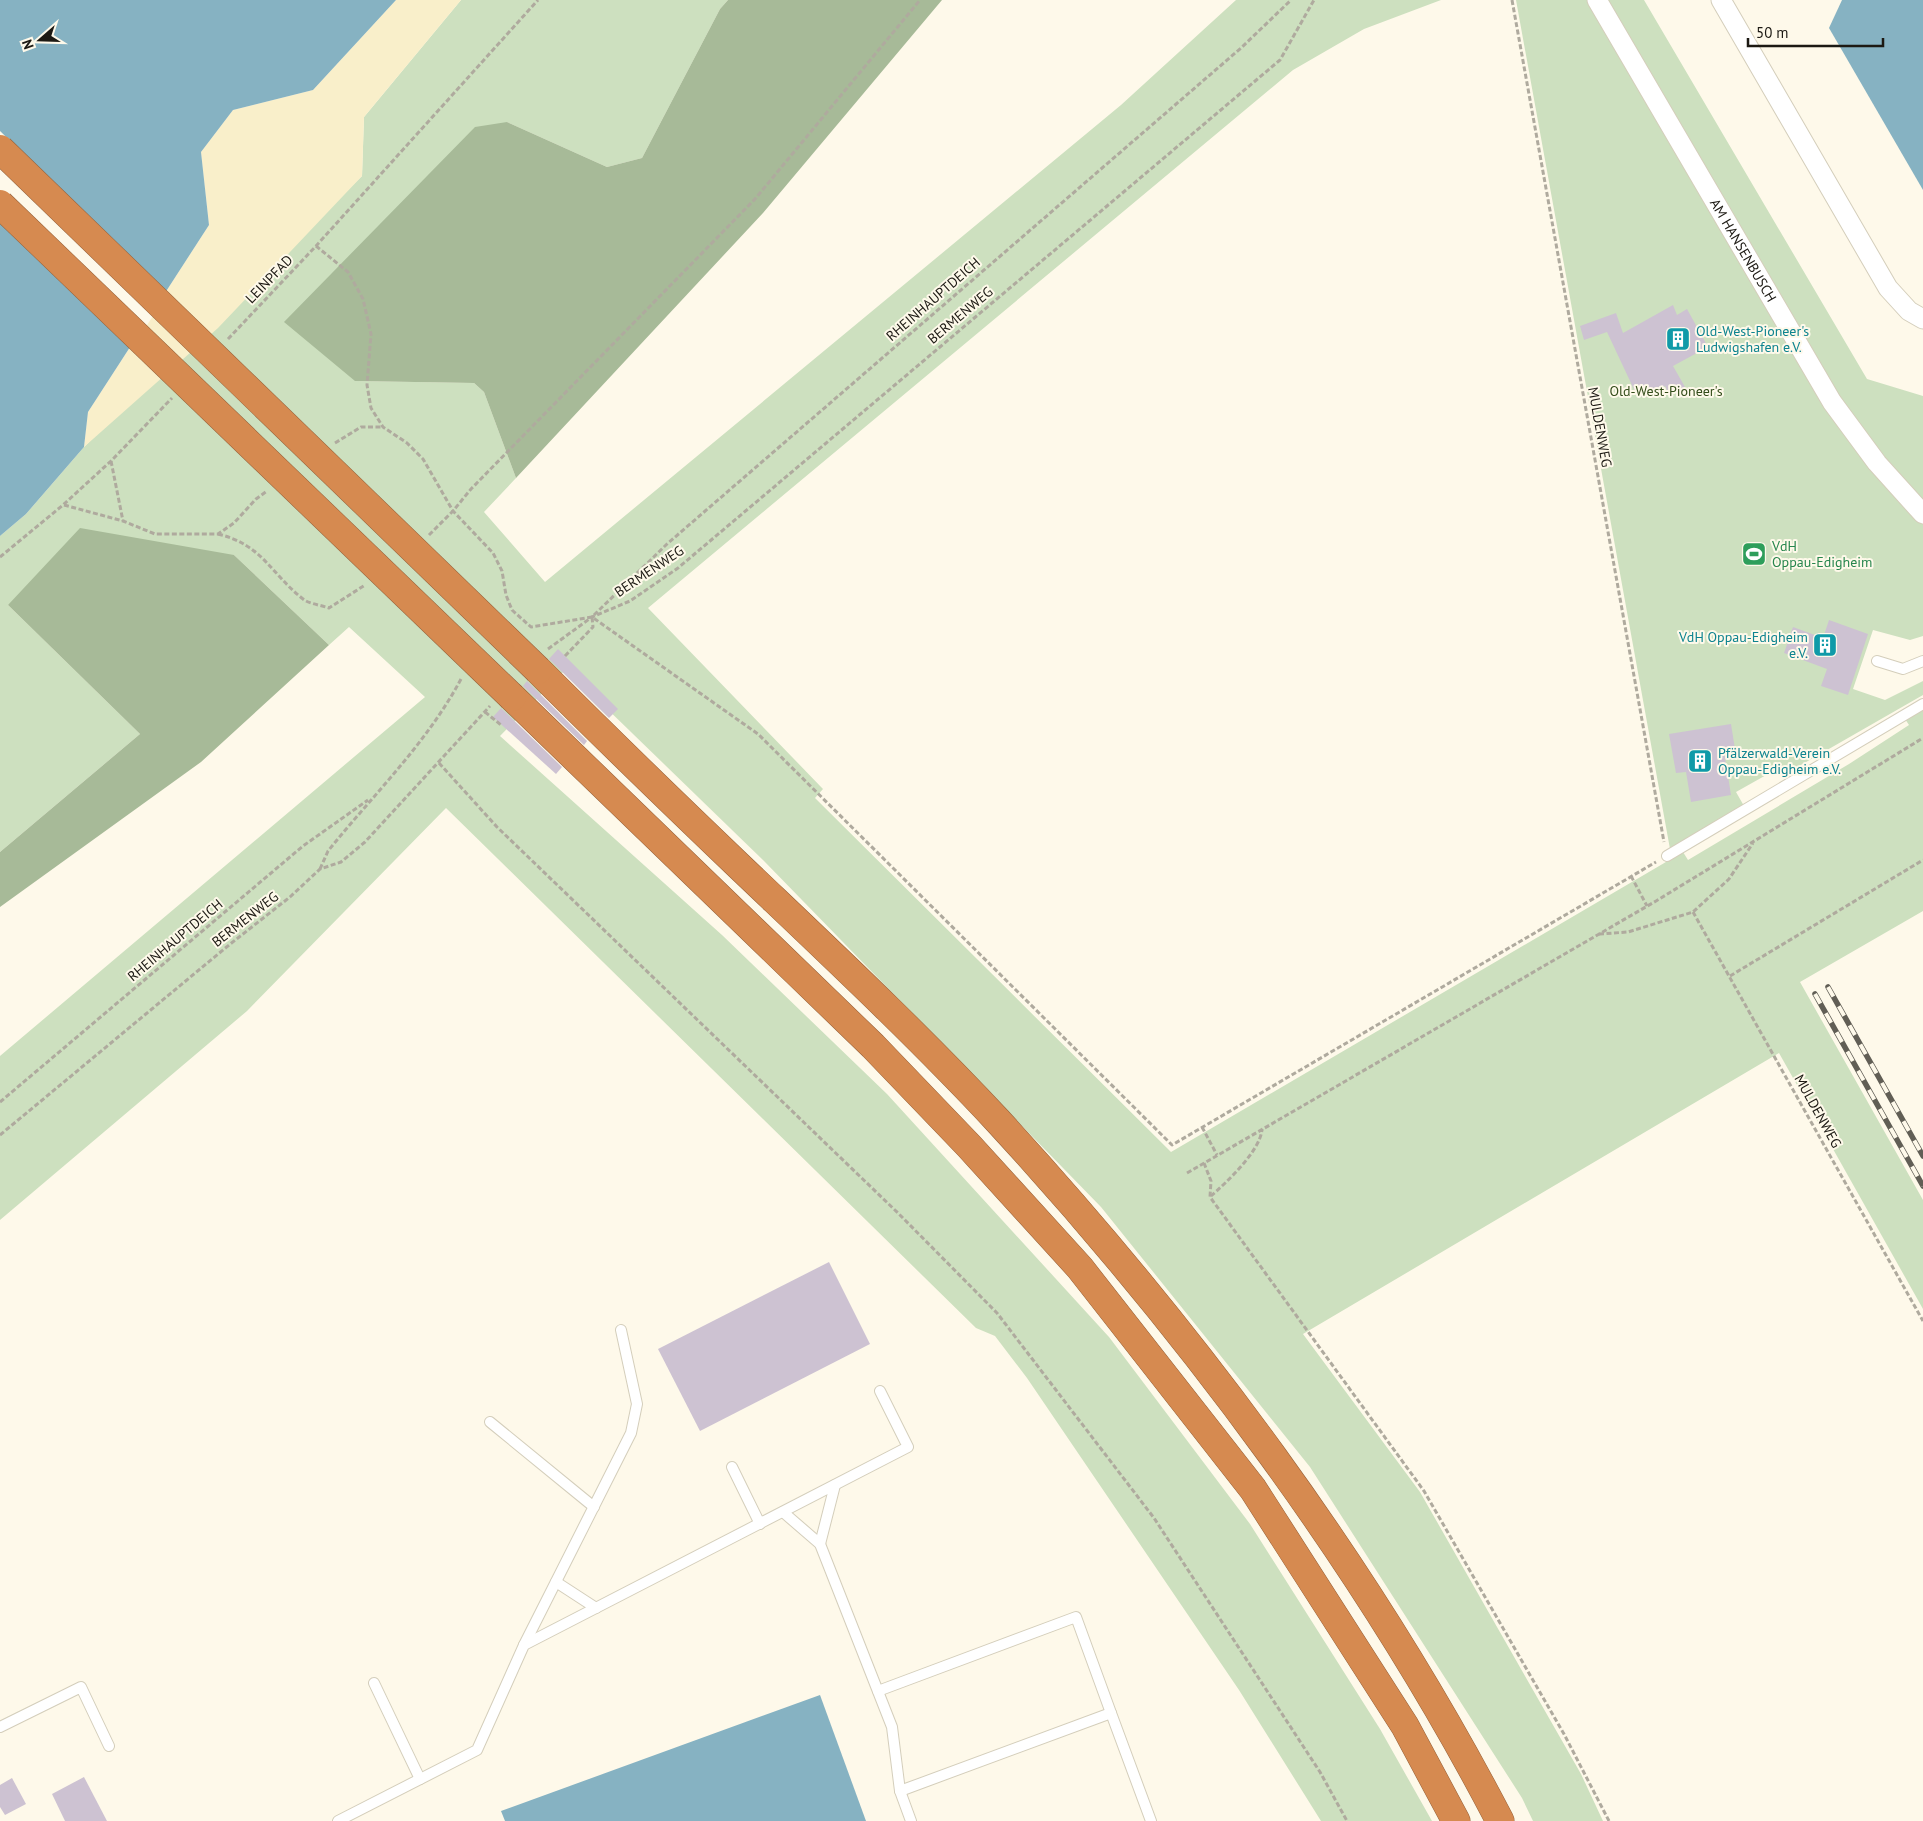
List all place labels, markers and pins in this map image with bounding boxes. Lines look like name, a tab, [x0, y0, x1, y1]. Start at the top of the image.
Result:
place label: Old-West-Pioneer's Ludwigshafen e.V.	[1696, 322, 1809, 356]
building icon: Old-West-Pioneer's Ludwigshafen e.V.	[1665, 326, 1691, 352]
place label: VdH Oppau-Edigheim	[1771, 537, 1872, 571]
sports icon: VdH Oppau-Edigheim	[1741, 541, 1767, 567]
place label: VdH Oppau-Edigheim e.V.	[1678, 628, 1808, 662]
building icon: VdH Oppau-Edigheim e.V.	[1812, 632, 1838, 658]
place label: Pfälzerwald-Verein Oppau-Edigheim e.V.	[1718, 744, 1841, 778]
building icon: Pfälzerwald-Verein Oppau-Edigheim e.V.	[1687, 748, 1713, 774]

